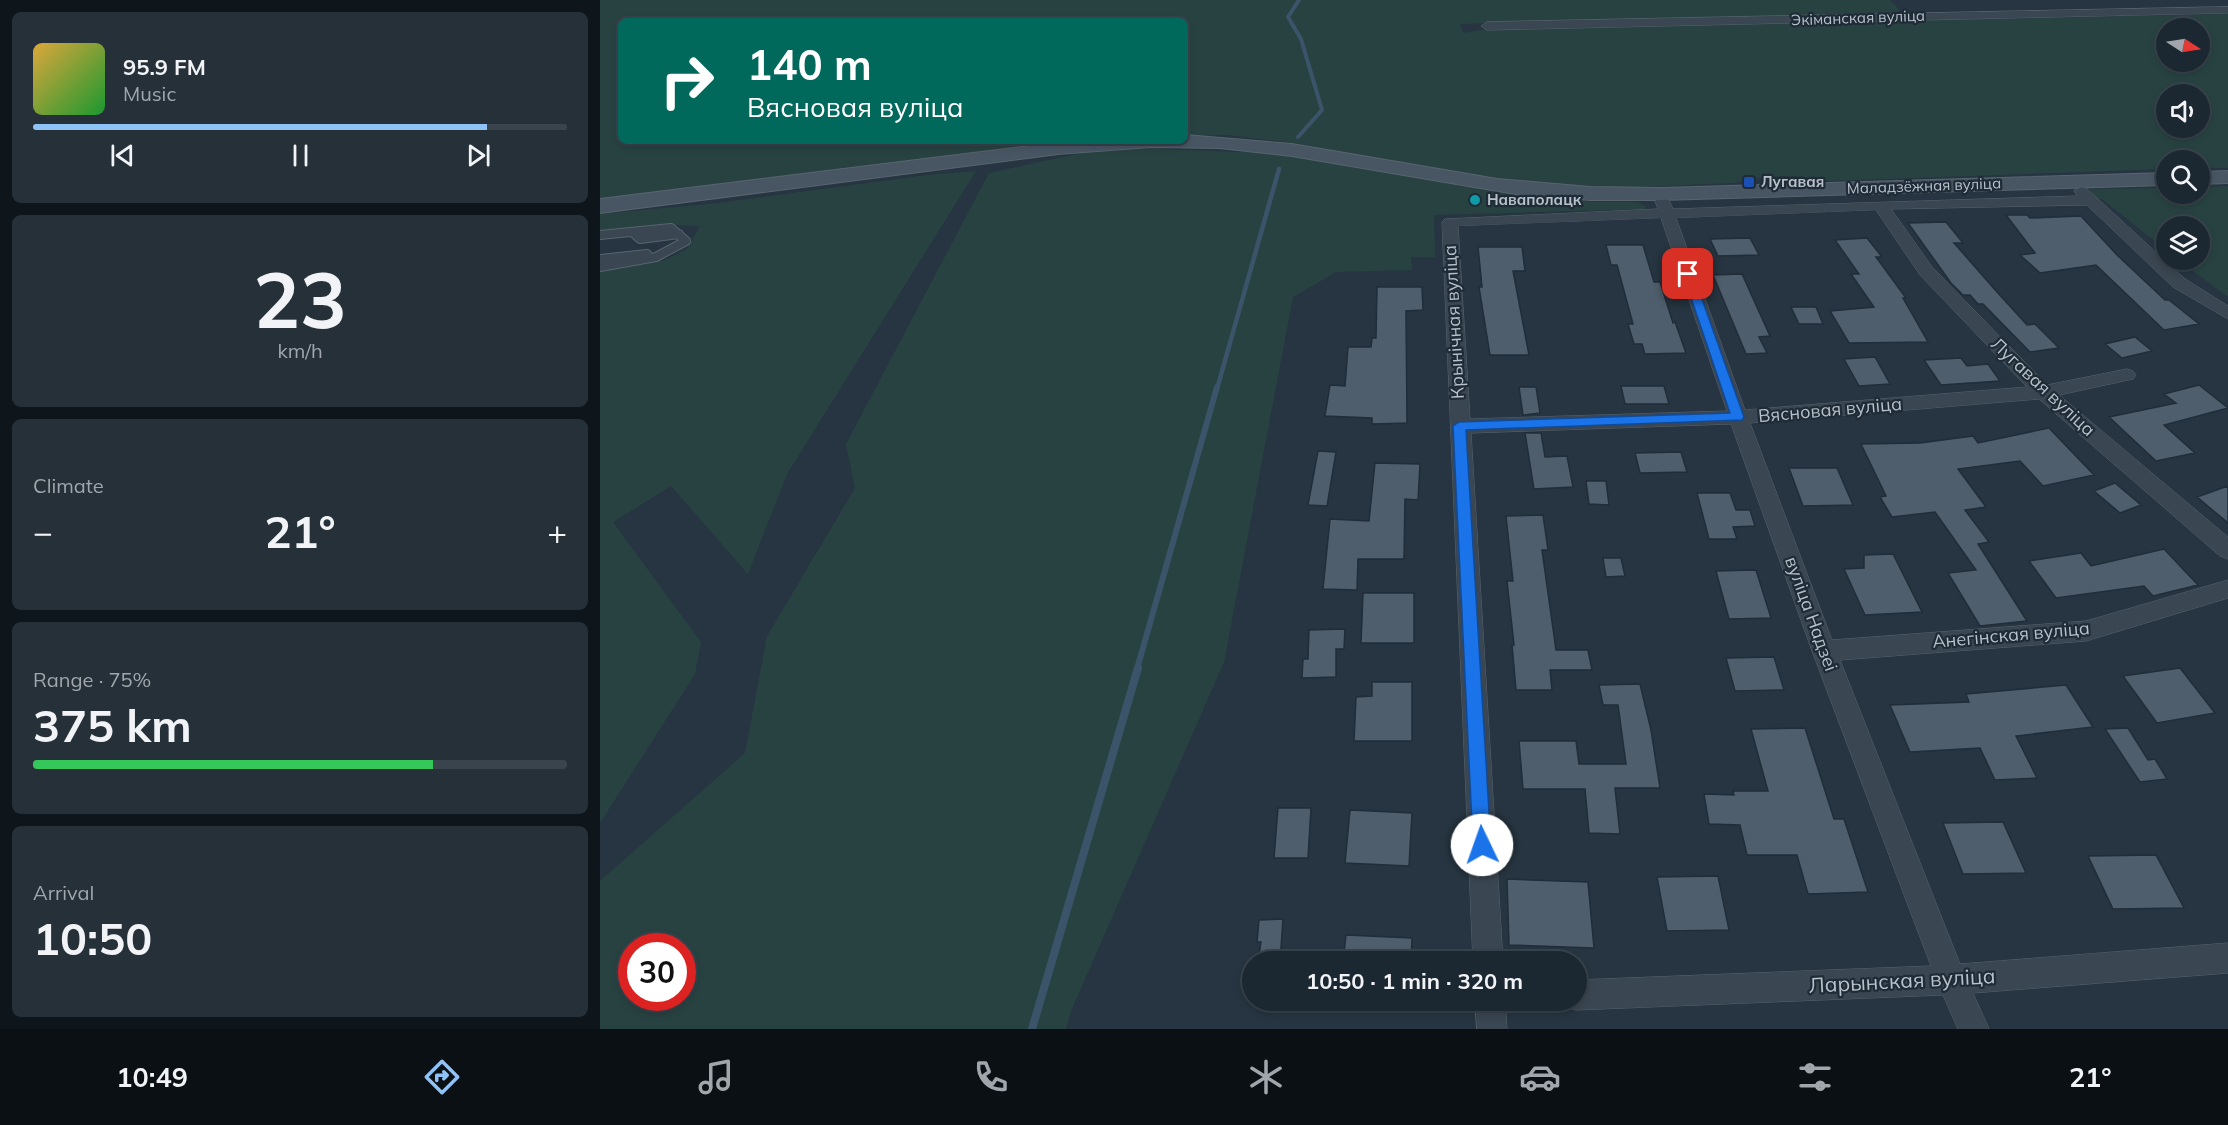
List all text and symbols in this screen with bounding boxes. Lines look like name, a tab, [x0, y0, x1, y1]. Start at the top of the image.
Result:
street label: Экіманская вуліца	[1791, 6, 1925, 29]
north arrow	[2156, 18, 2210, 72]
map controls	[2156, 18, 2210, 270]
text: 140 m	[747, 38, 872, 91]
icon: right	[648, 42, 726, 120]
text: 95.9 FM	[123, 53, 206, 81]
text: Music	[123, 81, 176, 106]
button: sound	[2156, 84, 2210, 138]
text: Вясновая вуліца	[747, 90, 963, 124]
icon: previous	[106, 139, 139, 172]
icon: pause	[284, 139, 317, 172]
icon: next	[462, 139, 495, 172]
button: search	[2156, 150, 2210, 204]
place label: Лугавая	[1761, 172, 1824, 191]
street label: Маладзёжная вуліца	[1847, 173, 2001, 198]
marker: Лугавая	[1742, 175, 1756, 189]
place label: Наваполацк	[1487, 190, 1582, 209]
marker: Наваполацк	[1468, 193, 1482, 207]
button: layers	[2156, 216, 2210, 270]
street label: Крынічная вуліца	[1438, 244, 1469, 400]
pin	[1662, 248, 1713, 299]
text: 23	[253, 250, 347, 348]
icon: arrive	[1671, 257, 1704, 290]
street label: Лугавая вуліца	[1986, 332, 2100, 441]
text: km/h	[277, 338, 323, 363]
street label: Вясновая вуліца	[1757, 392, 1903, 427]
text: Climate	[33, 473, 104, 498]
text: 21°	[264, 503, 336, 559]
text: −	[33, 511, 53, 552]
text: +	[547, 511, 567, 552]
street label: вуліца Надзеі	[1780, 553, 1843, 674]
street label: Анегінская вуліца	[1931, 616, 2091, 653]
text: Range · 75%	[33, 667, 151, 692]
text: 375 km	[33, 697, 192, 753]
position arrow	[1450, 813, 1514, 877]
text: Arrival	[33, 880, 94, 905]
text: 10:50	[33, 910, 152, 966]
speed limit sign: 30	[618, 933, 696, 1011]
street label: Ларынская вуліца	[1808, 962, 1996, 998]
text: 10:50 · 1 min · 320 m	[1306, 967, 1523, 995]
icon: directions	[421, 1056, 463, 1098]
icon: music	[695, 1056, 737, 1098]
icon: phone	[970, 1056, 1012, 1098]
icon: climate	[1245, 1056, 1287, 1098]
icon: car	[1519, 1056, 1561, 1098]
icon: filters	[1794, 1056, 1836, 1098]
text: 10:49	[116, 1060, 188, 1094]
text: 21°	[2069, 1060, 2112, 1094]

